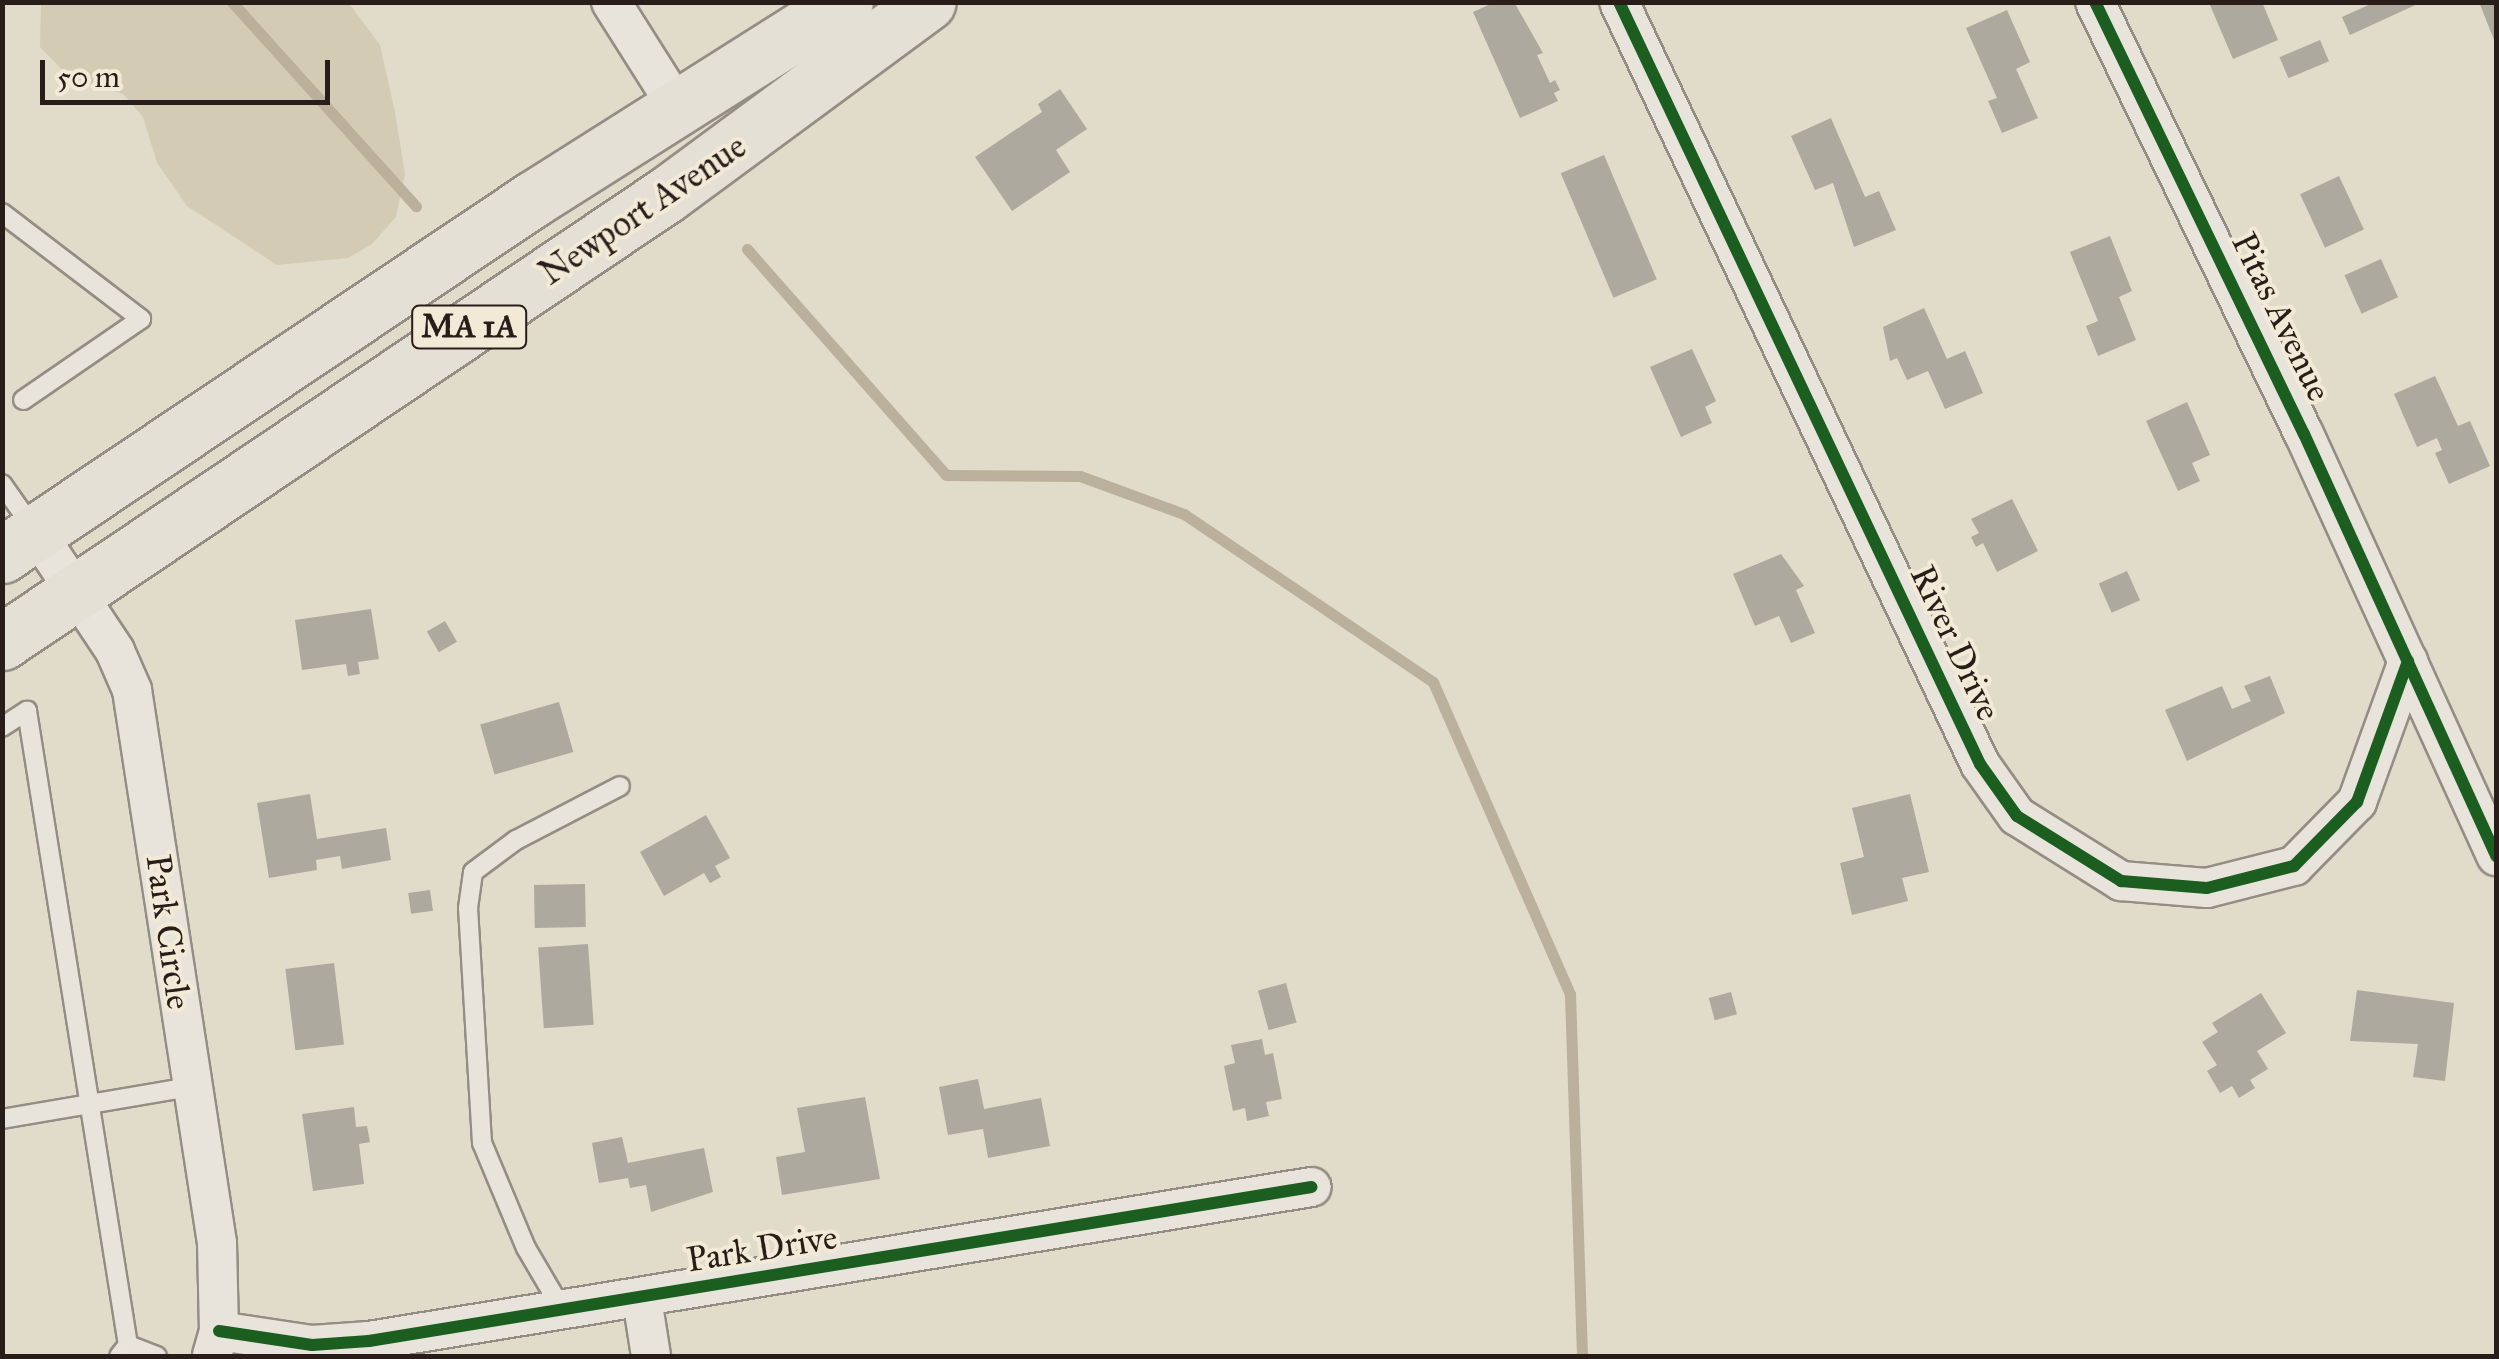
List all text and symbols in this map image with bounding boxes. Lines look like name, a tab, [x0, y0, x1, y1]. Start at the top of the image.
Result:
scale bar	[45, 40, 335, 102]
text: 50 m	[57, 59, 120, 95]
street label: Newport Avenue	[532, 125, 754, 295]
street label: Pitas Avenue	[2222, 226, 2340, 408]
road number: MA 1A	[409, 300, 529, 354]
street label: River Drive	[1901, 559, 2009, 727]
street label: Park Circle	[136, 852, 200, 1012]
street label: Park Drive	[684, 1216, 840, 1282]

